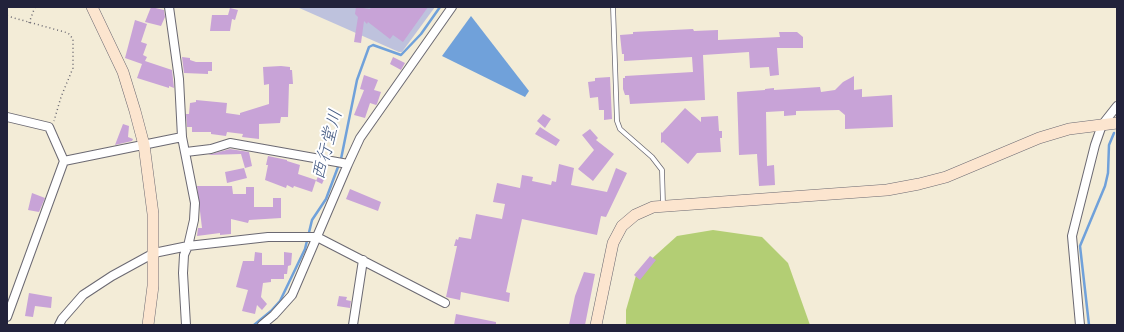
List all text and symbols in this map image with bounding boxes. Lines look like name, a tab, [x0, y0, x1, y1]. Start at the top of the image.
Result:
water label: 西行堂川	[308, 107, 348, 183]

